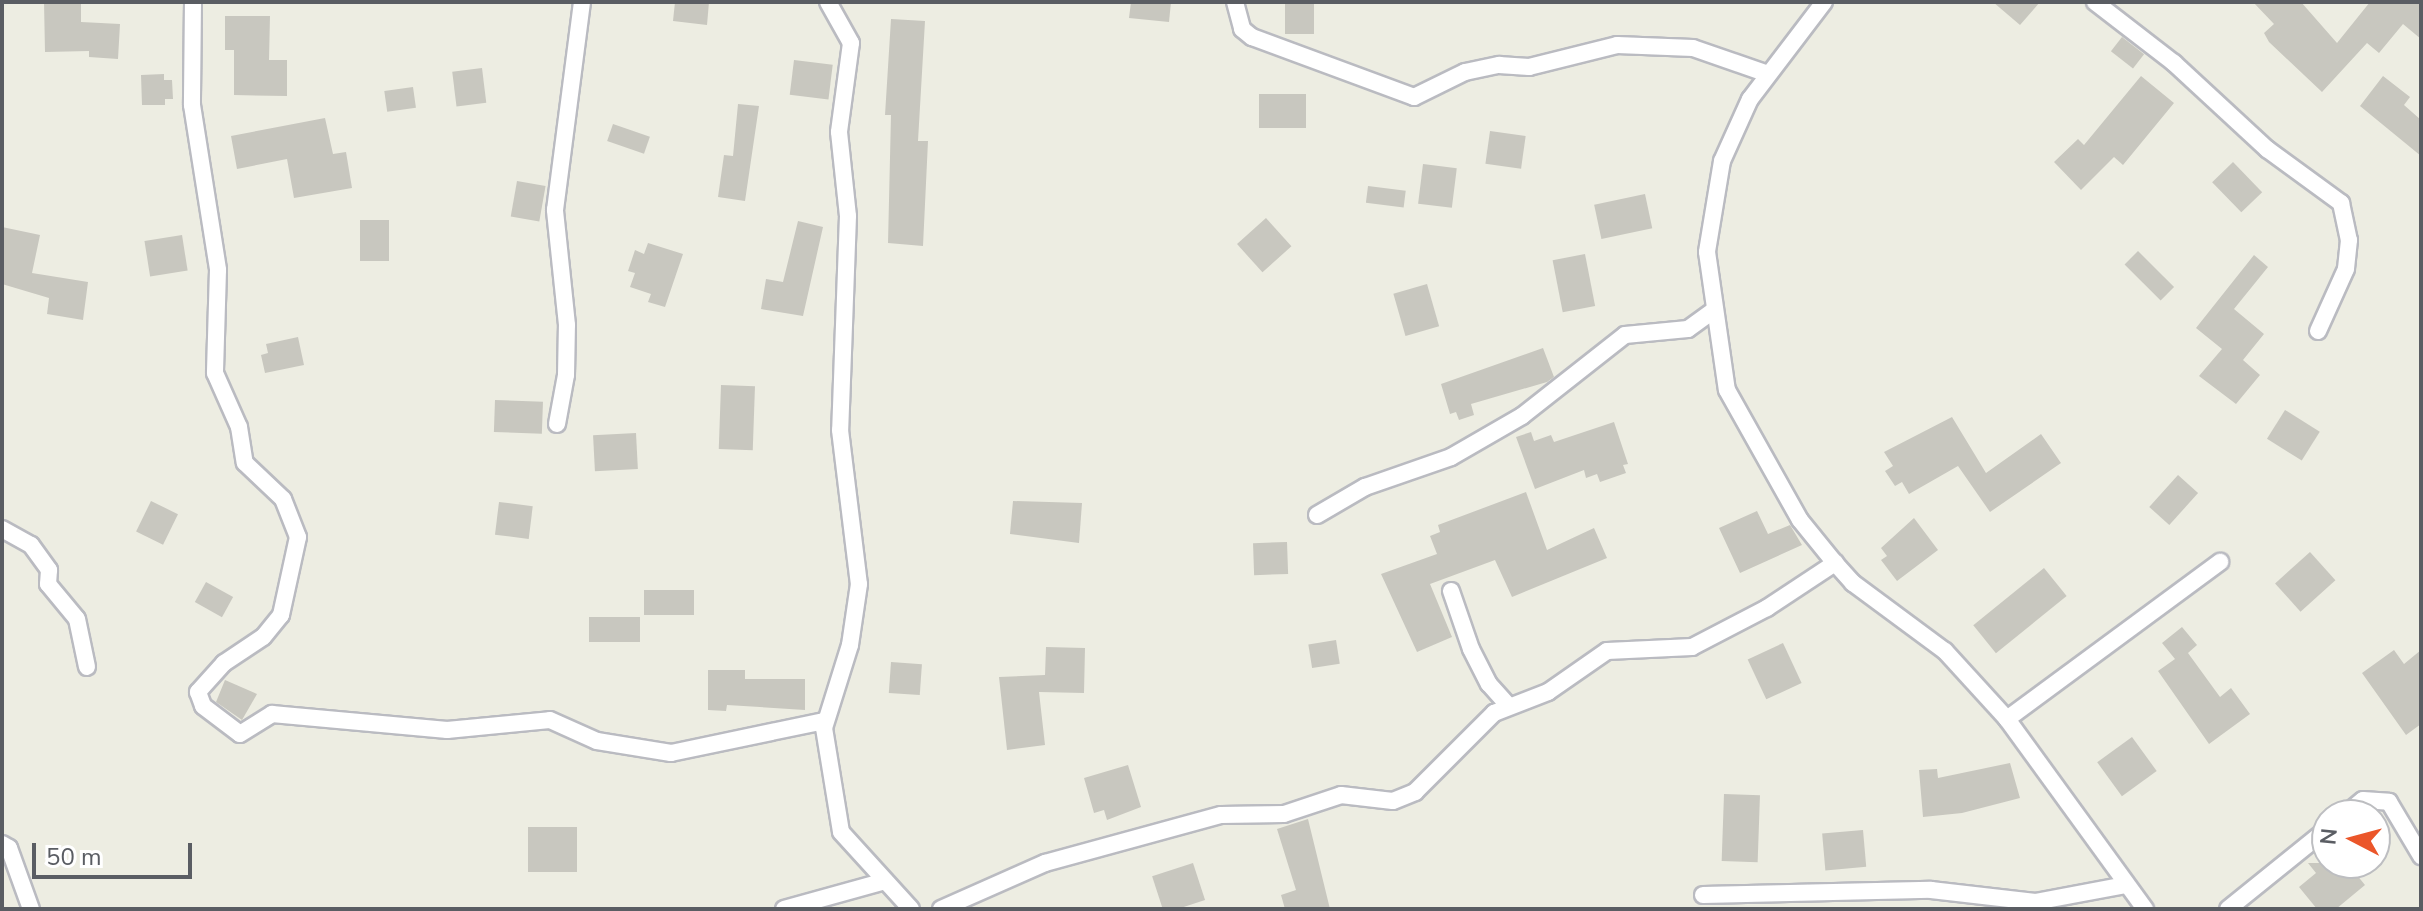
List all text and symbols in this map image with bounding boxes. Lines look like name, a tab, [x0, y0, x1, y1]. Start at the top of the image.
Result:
north arrow	[2311, 799, 2391, 879]
scale bar	[36, 827, 196, 877]
text: N	[2313, 827, 2345, 846]
text: 50 m	[46, 841, 102, 873]

